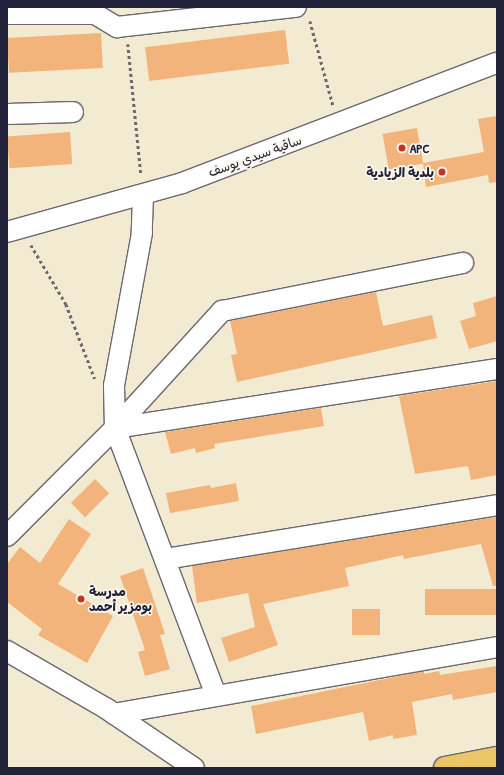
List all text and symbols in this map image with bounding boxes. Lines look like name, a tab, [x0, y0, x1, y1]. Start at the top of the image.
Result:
street label: ساقية سيدي يوسف	[206, 132, 304, 180]
place label: APC	[410, 140, 430, 156]
marker: APC	[397, 143, 407, 153]
place label: بلدية الزيادية	[366, 164, 434, 180]
marker: بلدية الزيادية	[437, 167, 447, 177]
place label: مدرسة بومزير أحمد	[89, 584, 152, 615]
marker: مدرسة بومزير أحمد	[76, 594, 86, 604]

